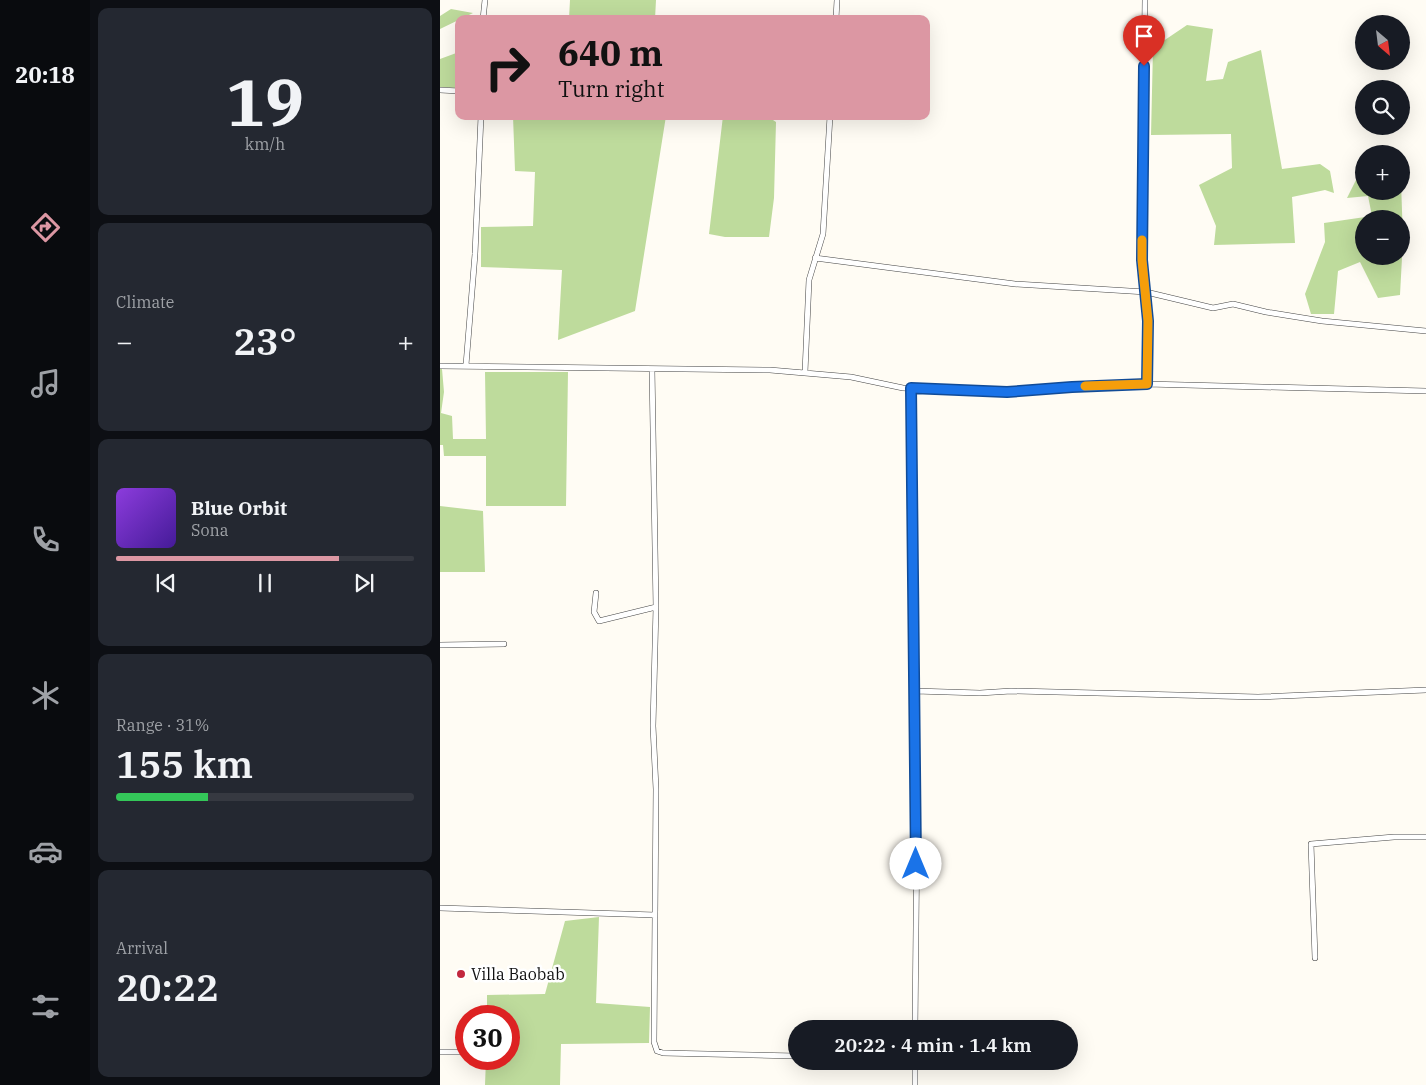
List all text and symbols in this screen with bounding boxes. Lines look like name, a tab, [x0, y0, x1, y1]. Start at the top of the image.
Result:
pin	[1123, 15, 1165, 66]
north arrow	[1355, 15, 1410, 70]
map controls	[1355, 15, 1410, 265]
icon: arrive	[1130, 22, 1158, 50]
text: 640 m	[558, 30, 663, 76]
icon: right	[475, 35, 540, 100]
text: 19	[226, 59, 304, 144]
text: 20:18	[15, 60, 75, 89]
text: Turn right	[558, 74, 665, 103]
button: search	[1355, 80, 1410, 135]
text: km/h	[245, 134, 285, 154]
button: +	[1355, 145, 1410, 200]
icon: directions	[28, 210, 63, 245]
button: −	[1355, 210, 1410, 265]
text: Climate	[116, 292, 174, 312]
text: 23°	[233, 316, 297, 365]
text: −	[116, 323, 133, 360]
text: +	[397, 323, 414, 360]
icon: music	[28, 366, 63, 401]
text: Blue Orbit	[191, 496, 287, 520]
text: Sona	[191, 520, 228, 540]
icon: phone	[28, 522, 63, 557]
icon: previous	[152, 569, 180, 597]
icon: pause	[251, 569, 279, 597]
icon: next	[350, 569, 378, 597]
icon: climate	[28, 678, 63, 713]
text: Range · 31%	[116, 715, 209, 735]
text: 155 km	[116, 739, 253, 788]
icon: car	[28, 834, 63, 869]
position arrow	[889, 837, 941, 889]
text: Arrival	[116, 938, 168, 958]
text: 20:22	[116, 962, 219, 1011]
place label: Villa Baobab	[471, 964, 565, 984]
marker: Villa Baobab	[455, 968, 467, 980]
icon: filters	[28, 989, 63, 1024]
speed limit sign: 30	[455, 1005, 520, 1070]
text: 20:22 · 4 min · 1.4 km	[834, 1033, 1032, 1057]

